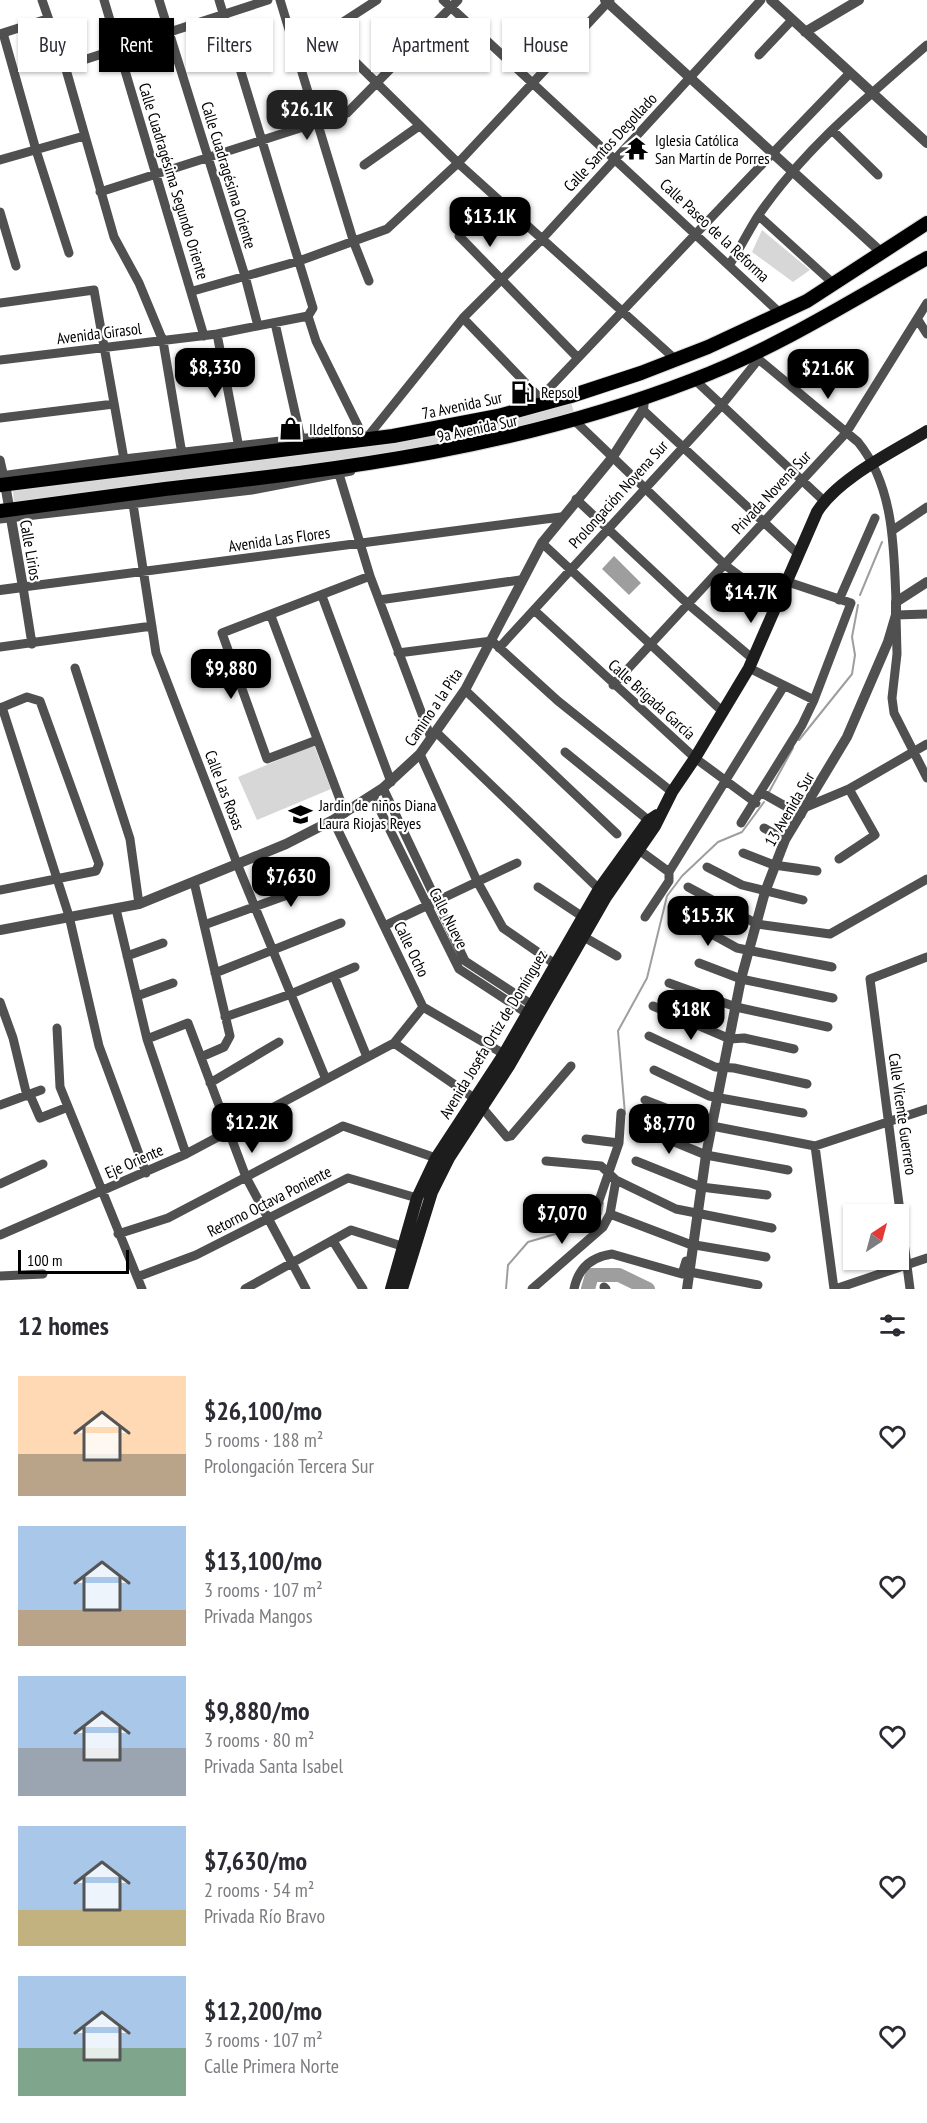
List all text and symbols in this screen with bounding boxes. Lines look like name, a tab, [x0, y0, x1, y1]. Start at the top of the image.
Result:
chip: Buy	[18, 18, 87, 72]
chip: Rent	[99, 18, 174, 72]
chip: Filters	[186, 18, 273, 72]
chip: New	[285, 18, 359, 72]
chip: Apartment	[371, 18, 490, 72]
chip: House	[502, 18, 589, 72]
street label: Calle Cuadragésima Segundo Oriente	[135, 80, 213, 282]
street label: Calle Santos Degollado	[559, 88, 661, 195]
pin: $26.1K	[258, 90, 356, 141]
text: $26.1K	[281, 96, 333, 122]
street label: Calle Cuadragésima Oriente	[197, 99, 261, 251]
place label: Iglesia Católica San Martín de Porres	[655, 130, 770, 168]
temple icon: Iglesia Católica San Martín de Porres	[624, 136, 650, 162]
street label: Calle Paseo de la Reforma	[656, 174, 774, 286]
pin: $13.1K	[441, 197, 539, 248]
text: $13.1K	[464, 203, 516, 229]
street label: Avenida Girasol	[55, 318, 143, 348]
pin: $8,330	[166, 348, 264, 399]
pin: $21.6K	[779, 349, 877, 400]
text: $8,330	[189, 354, 241, 380]
text: $21.6K	[802, 355, 854, 381]
fuel station icon: Repsol	[510, 379, 536, 405]
place label: Repsol	[541, 382, 578, 402]
street label: 7a Avenida Sur	[420, 387, 505, 423]
street label: 9a Avenida Sur	[435, 410, 520, 446]
shop icon: Ildelfonso	[278, 416, 304, 442]
place label: Ildelfonso	[309, 419, 364, 439]
street label: Prolongación Novena Sur	[564, 435, 672, 552]
street label: Privada Novena Sur	[727, 446, 815, 538]
street label: Calle Lirios	[16, 518, 46, 582]
street label: Avenida Las Flores	[227, 522, 331, 556]
pin: $14.7K	[702, 573, 800, 624]
text: $14.7K	[725, 579, 777, 605]
pin: $9,880	[182, 649, 280, 700]
text: $9,880	[205, 655, 257, 681]
street label: Calle Brigada García	[604, 655, 700, 743]
street label: Camino a la Pita	[400, 664, 466, 750]
street label: Calle Las Rosas	[201, 747, 249, 833]
street label: 13 Avenida Sur	[760, 768, 819, 850]
place label: Jardin de niños Diana Laura Riojas Reyes	[318, 795, 436, 833]
school or university icon: Jardin de niños Diana Laura Riojas Reyes	[288, 801, 314, 827]
pin: $7,630	[242, 857, 340, 908]
text: $7,630	[266, 863, 316, 889]
street label: Calle Nueve	[425, 884, 473, 952]
pin: $15.3K	[659, 896, 757, 947]
text: $15.3K	[682, 902, 734, 928]
street label: Calle Ocho	[390, 918, 434, 980]
street label: Avenida Josefa Ortiz de Domínguez	[435, 946, 551, 1122]
pin: $18K	[655, 990, 727, 1041]
text: $18K	[671, 996, 711, 1022]
street label: Calle Vicente Guerrero	[885, 1052, 921, 1176]
pin: $12.2K	[203, 1103, 301, 1154]
pin: $8,770	[620, 1104, 718, 1155]
text: $12.2K	[226, 1109, 278, 1135]
text: $8,770	[643, 1110, 695, 1136]
street label: Eje Oriente	[102, 1139, 166, 1183]
street label: Retorno Octava Poniente	[204, 1161, 334, 1241]
pin: $7,070	[513, 1194, 611, 1245]
text: $7,070	[537, 1200, 587, 1226]
north arrow	[843, 1204, 909, 1270]
map controls	[843, 1204, 909, 1270]
scale bar	[18, 1247, 129, 1274]
text: 100 m	[27, 1250, 62, 1270]
text: 12 homes	[18, 1309, 109, 1342]
icon: filters	[876, 1309, 909, 1342]
text: $26,100/mo	[204, 1394, 322, 1427]
icon: home	[66, 1400, 138, 1472]
icon: heart	[876, 1420, 909, 1453]
text: 5 rooms · 188 m²	[204, 1427, 323, 1453]
text: Prolongación Tercera Sur	[204, 1453, 374, 1479]
text: $13,100/mo	[204, 1544, 322, 1577]
icon: home	[66, 1550, 138, 1622]
icon: heart	[876, 1570, 909, 1603]
text: 3 rooms · 107 m²	[204, 1577, 323, 1603]
text: Privada Mangos	[204, 1603, 313, 1629]
text: $9,880/mo	[204, 1694, 310, 1727]
icon: home	[66, 1700, 138, 1772]
icon: heart	[876, 1720, 909, 1753]
text: 3 rooms · 80 m²	[204, 1727, 314, 1753]
text: Privada Santa Isabel	[204, 1753, 343, 1779]
text: $7,630/mo	[204, 1844, 307, 1877]
icon: home	[66, 1850, 138, 1922]
icon: heart	[876, 1870, 909, 1903]
text: 2 rooms · 54 m²	[204, 1877, 314, 1903]
text: Privada Río Bravo	[204, 1903, 325, 1929]
text: $12,200/mo	[204, 1994, 322, 2027]
icon: home	[66, 2000, 138, 2072]
icon: heart	[876, 2020, 909, 2053]
text: 3 rooms · 107 m²	[204, 2027, 323, 2053]
text: Calle Primera Norte	[204, 2053, 339, 2079]

